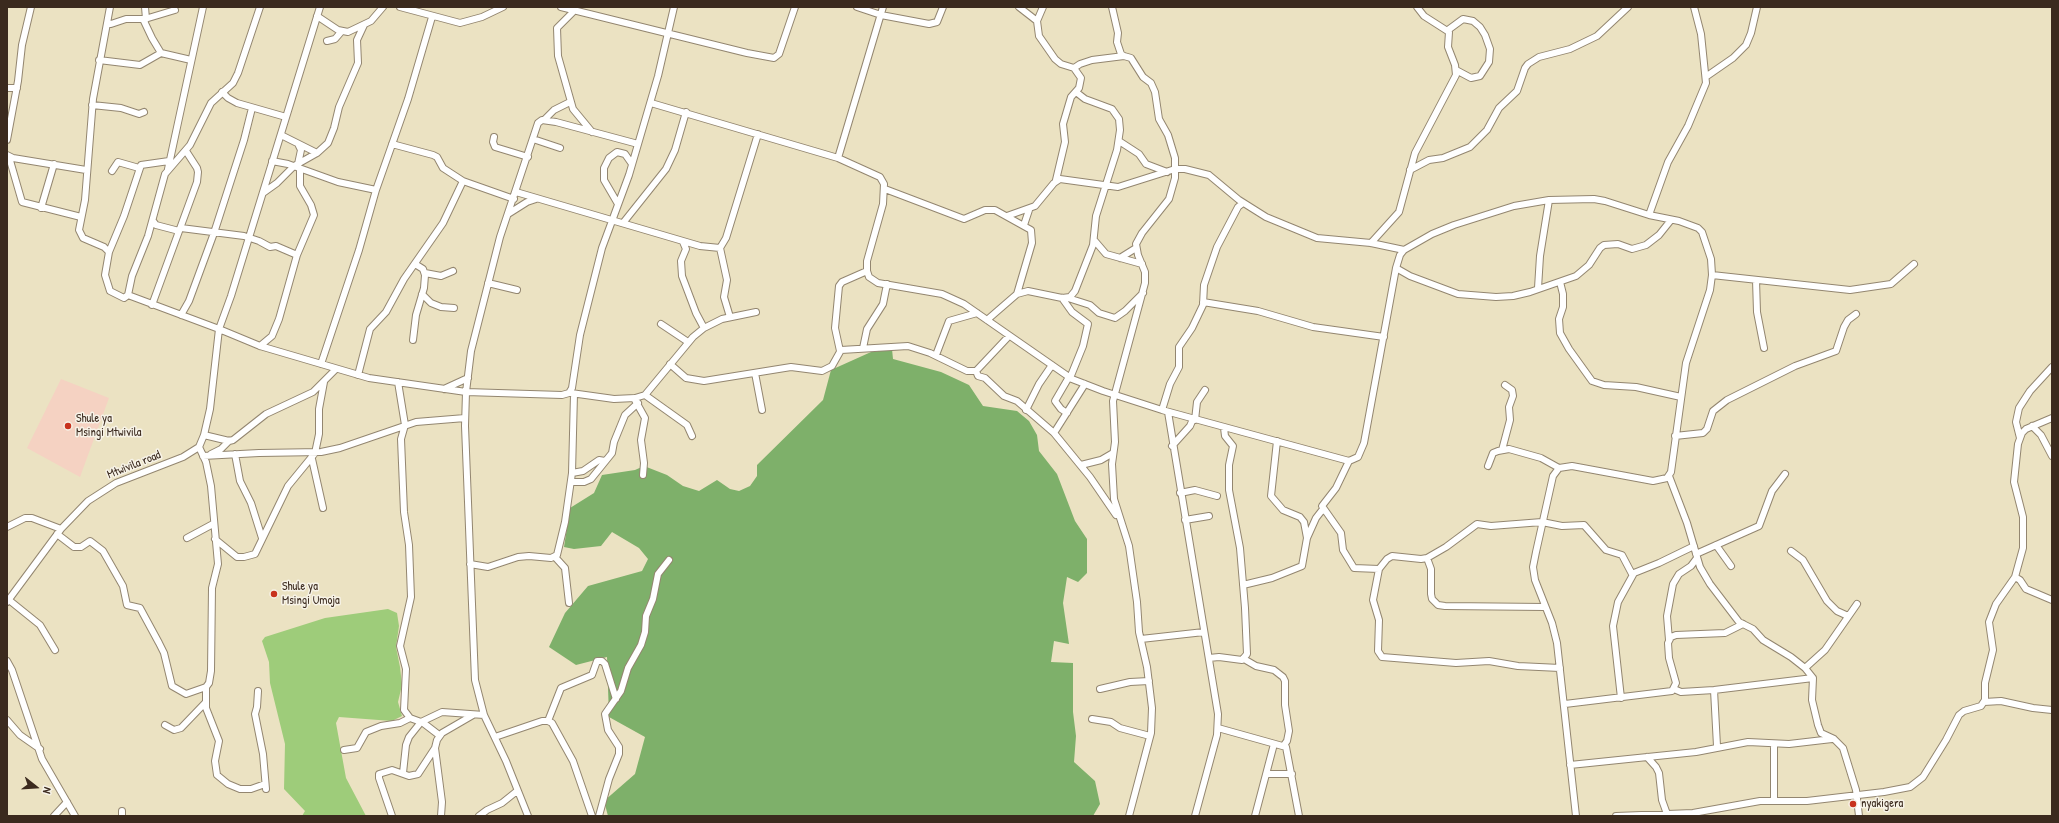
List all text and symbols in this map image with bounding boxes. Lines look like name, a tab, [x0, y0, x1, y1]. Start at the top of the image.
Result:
place label: Shule ya Msingi Mtwivila	[76, 412, 142, 440]
marker: Shule ya Msingi Mtwivila	[63, 421, 73, 431]
street label: Mtwivila road	[105, 448, 163, 482]
place label: Shule ya Msingi Umoja	[282, 580, 340, 608]
marker: Shule ya Msingi Umoja	[269, 589, 279, 599]
north arrow	[16, 767, 56, 807]
text: N	[40, 786, 55, 795]
place label: nyakigera	[1861, 797, 1903, 811]
marker: nyakigera	[1848, 799, 1858, 809]

